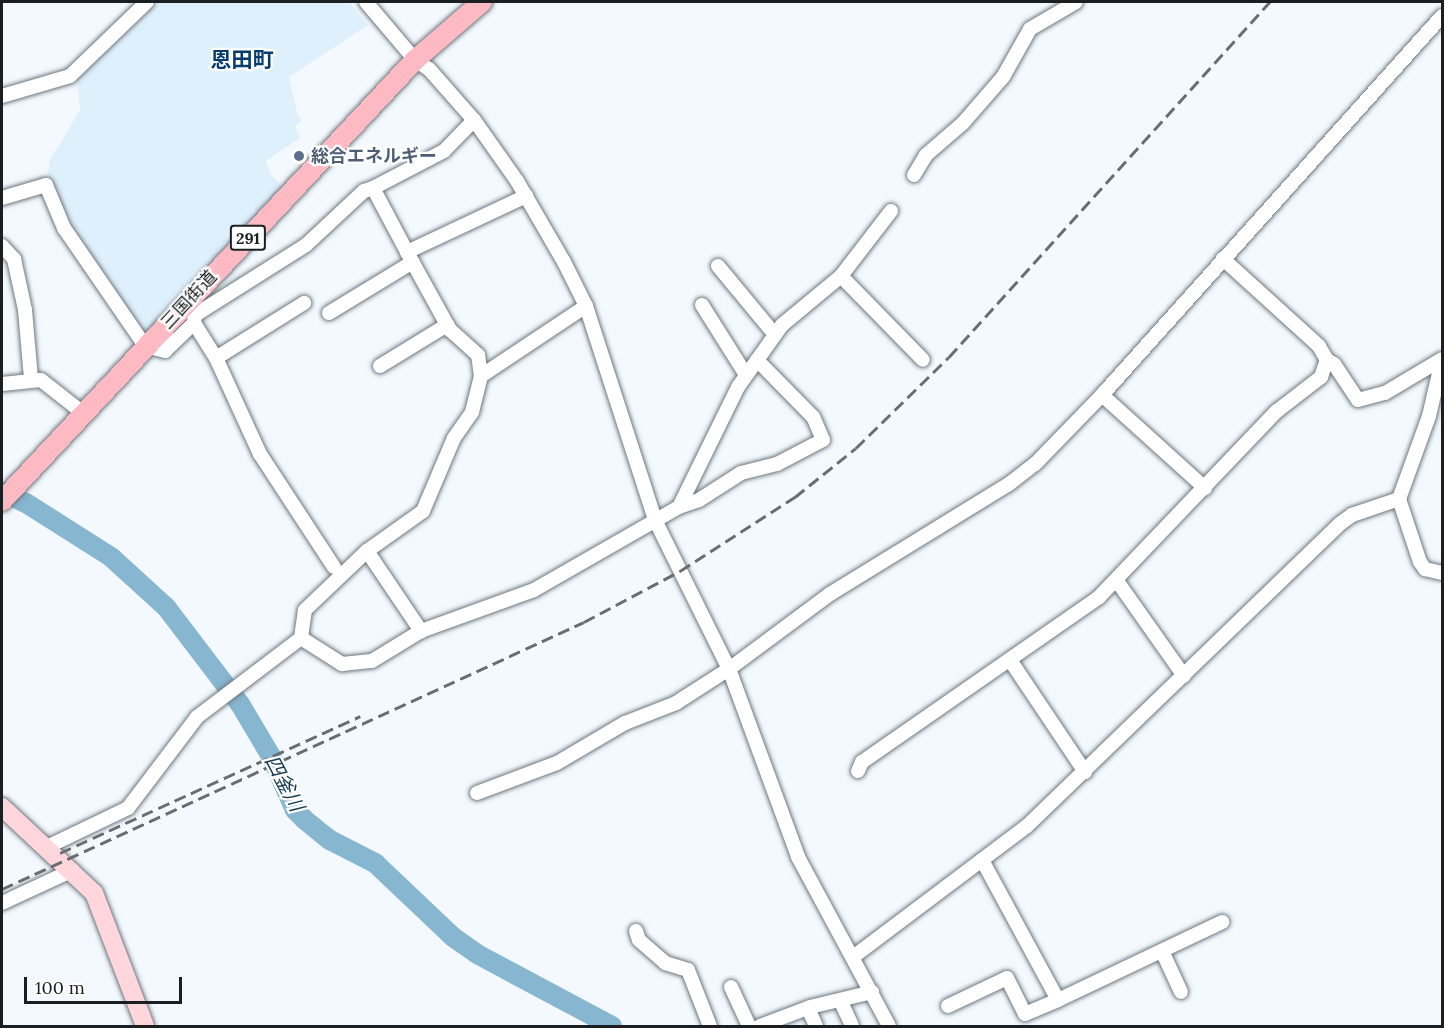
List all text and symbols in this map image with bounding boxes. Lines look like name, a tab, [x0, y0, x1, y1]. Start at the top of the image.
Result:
district label: 恩田町	[211, 47, 273, 73]
place label: 総合エネルギー	[311, 145, 437, 167]
marker: 総合エネルギー	[292, 149, 306, 163]
road number: 291	[228, 225, 268, 251]
street label: 三国街道	[157, 266, 221, 334]
water label: 四釜川	[260, 751, 310, 815]
scale bar	[27, 965, 184, 1003]
text: 100 m	[35, 976, 85, 999]

